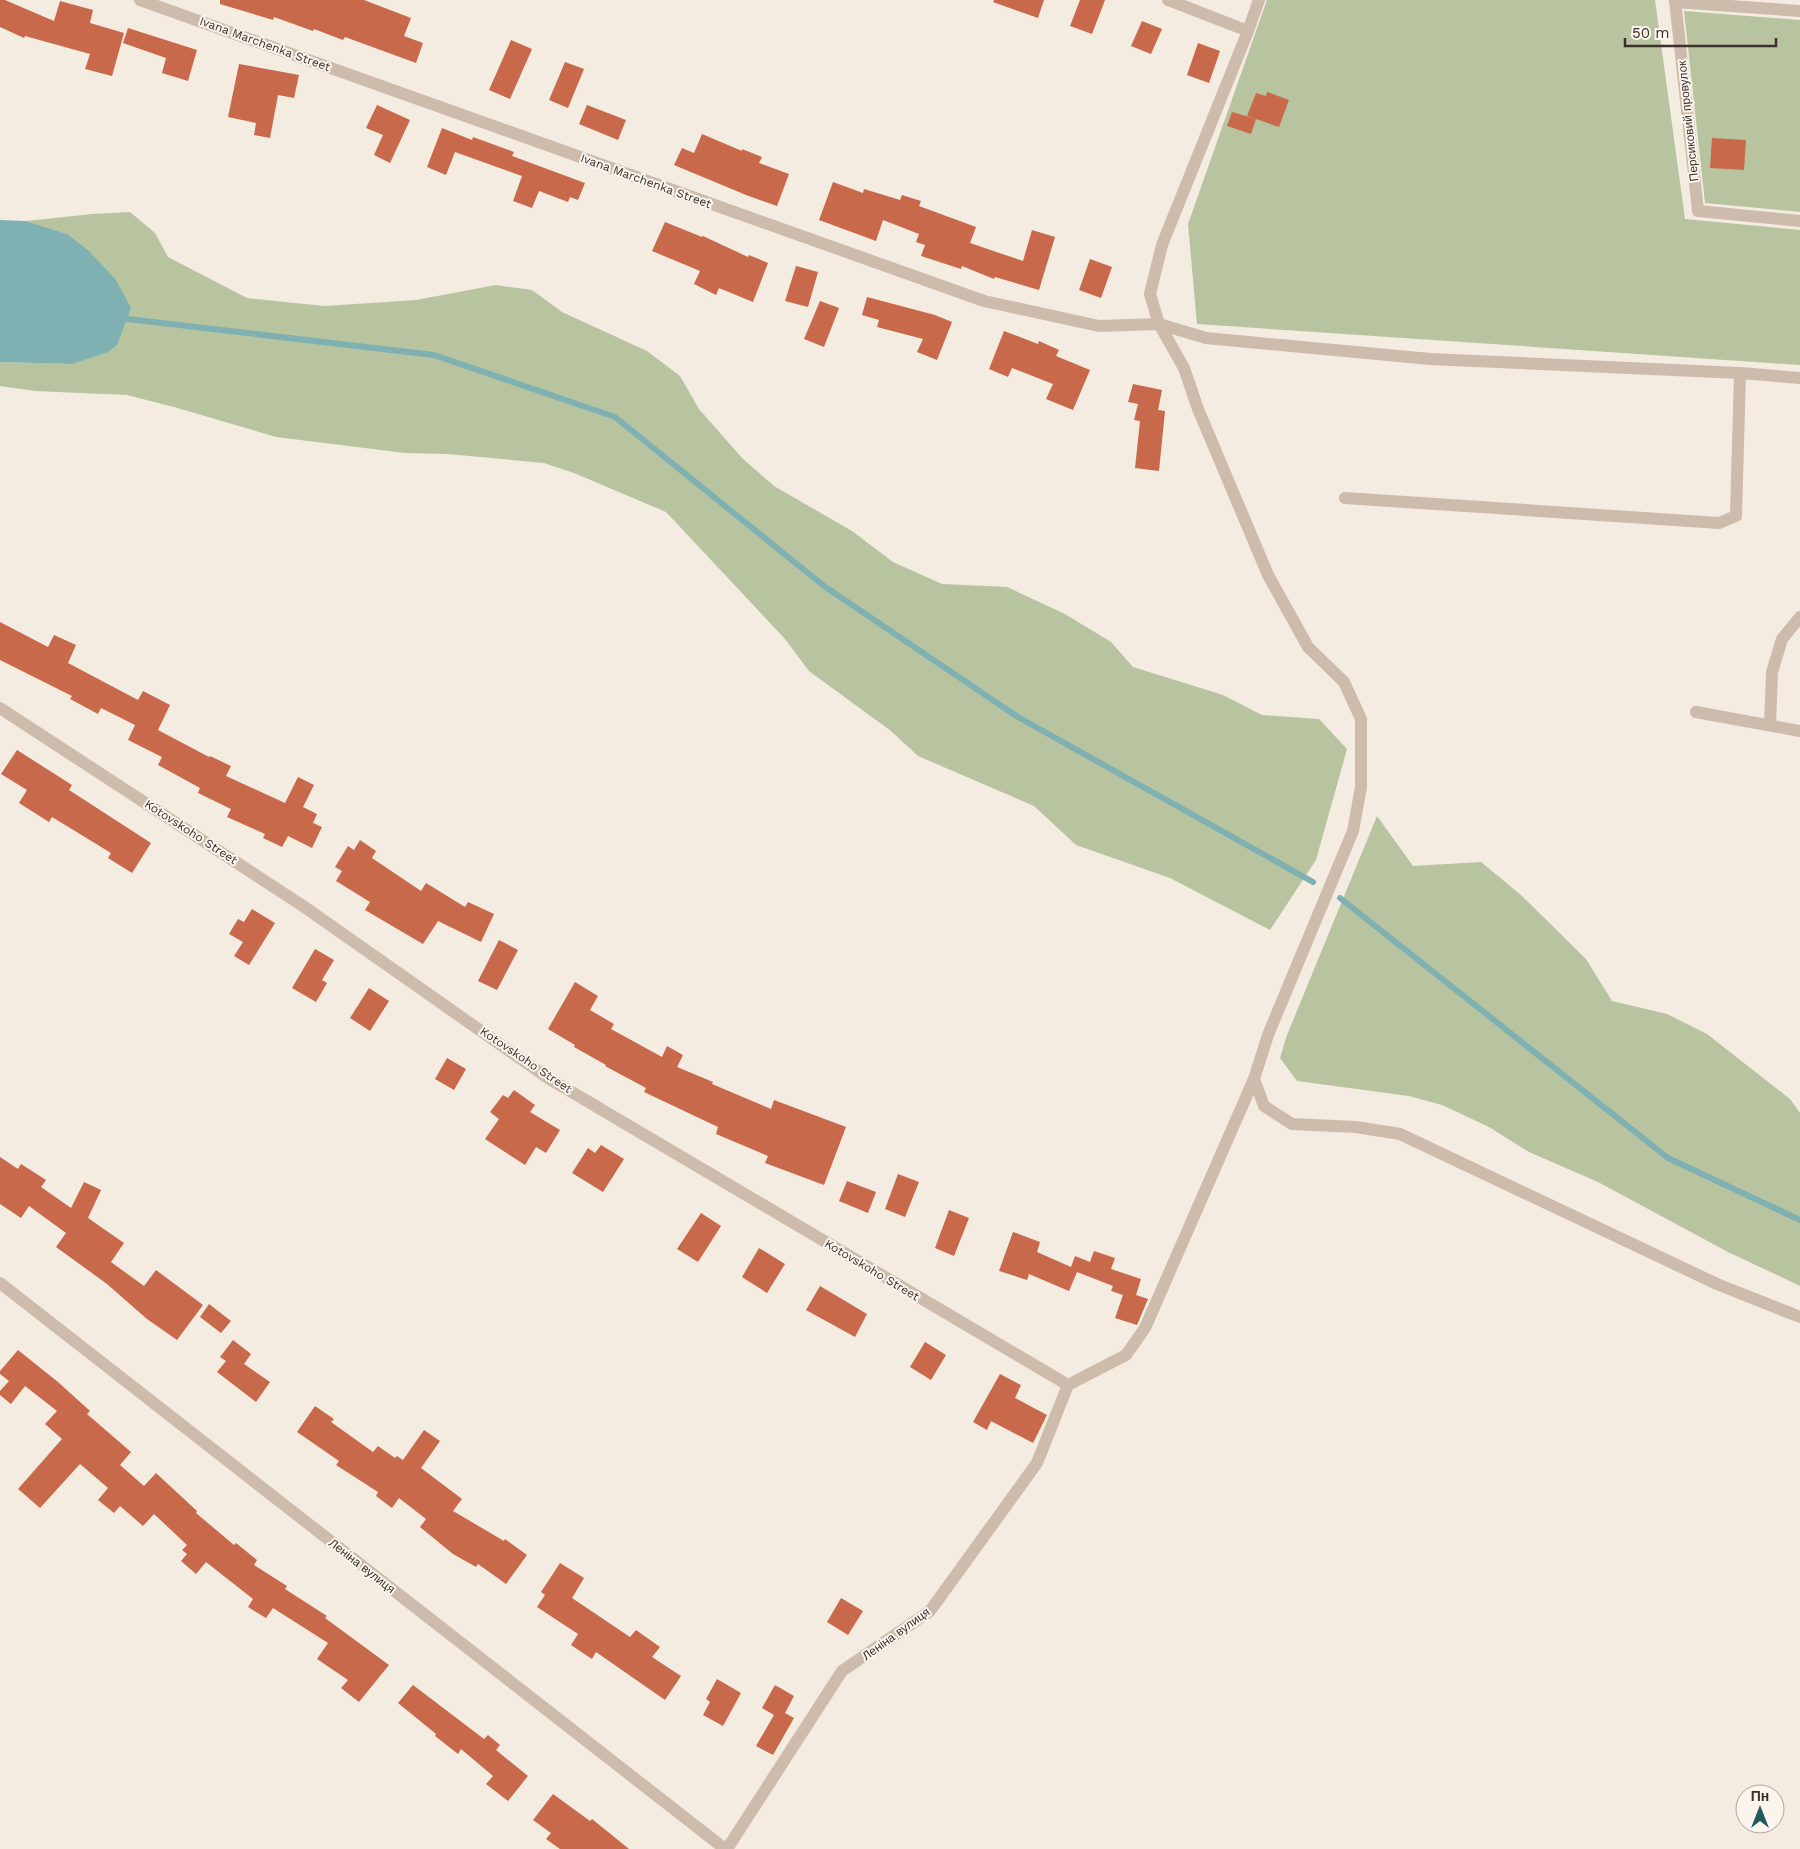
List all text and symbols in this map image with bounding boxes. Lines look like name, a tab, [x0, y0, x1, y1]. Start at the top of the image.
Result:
street label: Ivana Marchenka Street	[198, 14, 332, 74]
scale bar	[1625, 15, 1776, 47]
text: 50 m	[1632, 24, 1669, 42]
street label: Персиковий провулок	[1675, 59, 1701, 182]
street label: Ivana Marchenka Street	[579, 151, 713, 211]
street label: Kotovskoho Street	[142, 797, 240, 867]
street label: Kotovskoho Street	[477, 1024, 575, 1096]
street label: Kotovskoho Street	[822, 1236, 922, 1304]
street label: Леніна вулиця	[326, 1536, 398, 1596]
street label: Леніна вулиця	[859, 1605, 933, 1663]
north arrow	[1735, 1784, 1785, 1834]
text: Пн	[1751, 1788, 1769, 1804]

